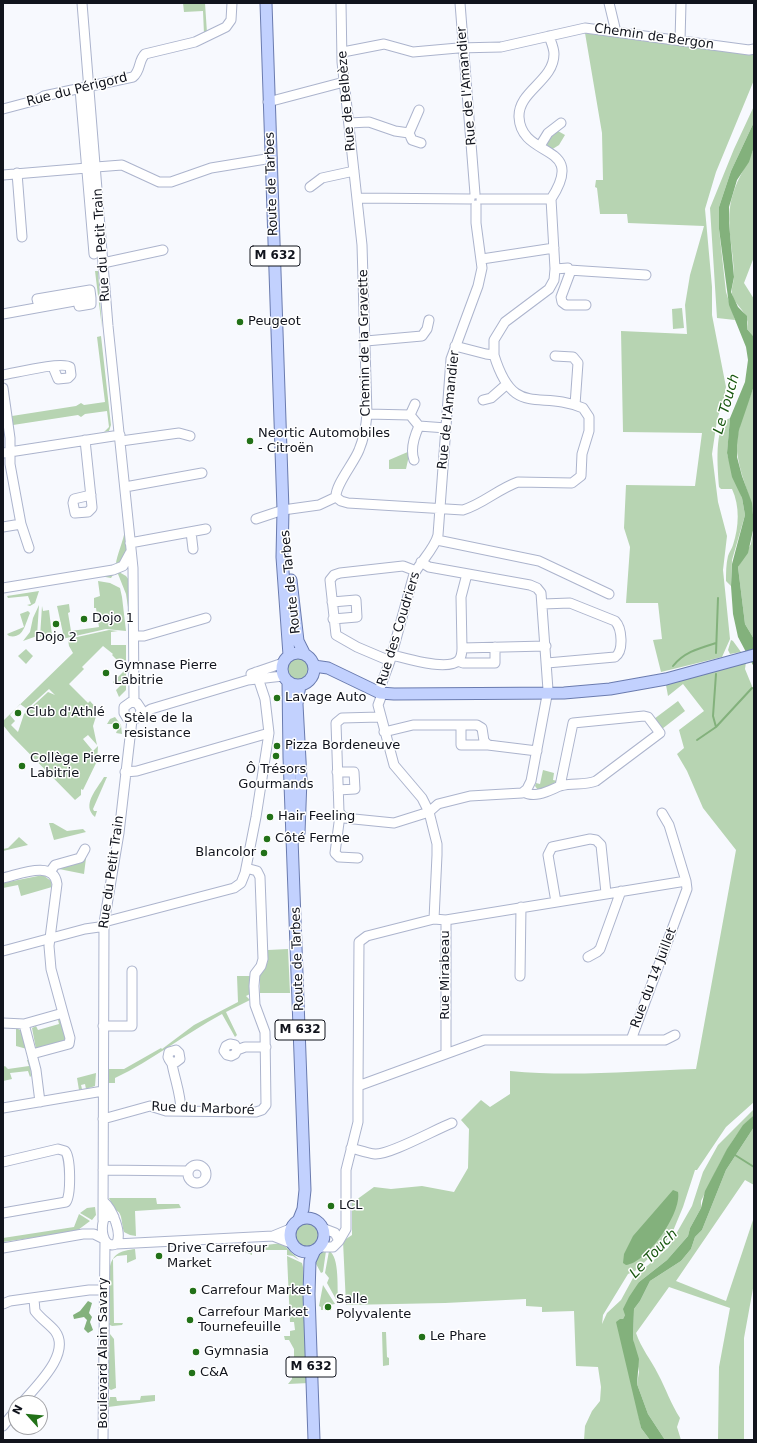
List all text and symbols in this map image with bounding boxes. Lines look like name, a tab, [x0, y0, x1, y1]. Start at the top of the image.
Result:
street label: Chemin de Bergon	[593, 21, 715, 53]
street label: Rue de l'Amandier	[454, 26, 480, 146]
street label: Rue de Belbèze	[335, 50, 359, 152]
street label: Rue du Périgord	[25, 70, 129, 110]
street label: Route de Tarbes	[262, 132, 282, 236]
street label: Rue du Petit Train	[90, 188, 114, 302]
road number: M 632	[250, 246, 300, 266]
street label: Chemin de la Gravette	[356, 269, 374, 417]
place label: Peugeot	[248, 314, 301, 330]
marker: Peugeot	[235, 317, 245, 327]
street label: Rue de l'Amandier	[435, 350, 463, 470]
water label: Le Touch	[710, 372, 744, 436]
place label: Neortic Automobiles - Citroën	[258, 426, 390, 457]
marker: Neortic Automobiles - Citroën	[245, 436, 255, 446]
street label: Route de Tarbes	[278, 529, 304, 635]
street label: Rue des Coudriers	[374, 570, 424, 688]
place label: Dojo 1	[92, 611, 134, 627]
marker: Dojo 1	[79, 614, 89, 624]
marker: Dojo 2	[51, 619, 61, 629]
place label: Dojo 2	[35, 630, 77, 646]
place label: Gymnase Pierre Labitrie	[114, 658, 217, 689]
marker: Gymnase Pierre Labitrie	[101, 668, 111, 678]
place label: Lavage Auto	[285, 690, 366, 706]
marker: Lavage Auto	[272, 693, 282, 703]
place label: Club d'Athlé	[26, 705, 105, 721]
marker: Club d'Athlé	[13, 708, 23, 718]
place label: Stèle de la resistance	[124, 711, 193, 742]
marker: Stèle de la resistance	[111, 721, 121, 731]
place label: Pizza Bordeneuve	[285, 738, 400, 754]
marker: Pizza Bordeneuve	[272, 741, 282, 751]
place label: Collège Pierre Labitrie	[30, 751, 120, 782]
marker: Ô Trésors Gourmands	[271, 751, 281, 761]
marker: Collège Pierre Labitrie	[17, 761, 27, 771]
place label: Ô Trésors Gourmands	[238, 762, 314, 793]
place label: Hair Feeling	[278, 809, 355, 825]
marker: Hair Feeling	[265, 812, 275, 822]
street label: Rue du Petit Train	[96, 814, 128, 930]
place label: Côté Ferme	[275, 831, 350, 847]
marker: Côté Ferme	[262, 834, 272, 844]
place label: Blancolor	[195, 845, 256, 861]
marker: Blancolor	[259, 848, 269, 858]
street label: Route de Tarbes	[288, 907, 308, 1011]
street label: Rue du 14 Juillet	[628, 926, 680, 1030]
street label: Rue Mirabeau	[438, 930, 454, 1020]
road number: M 632	[275, 1020, 325, 1040]
street label: Rue du Marboré	[151, 1099, 255, 1119]
place label: LCL	[339, 1198, 363, 1214]
marker: LCL	[326, 1201, 336, 1211]
water label: Le Touch	[627, 1226, 681, 1282]
place label: Drive Carrefour Market	[167, 1241, 267, 1272]
marker: Drive Carrefour Market	[154, 1251, 164, 1261]
street label: Boulevard Alain Savary	[96, 1277, 112, 1429]
place label: Carrefour Market	[201, 1283, 311, 1299]
marker: Carrefour Market	[188, 1286, 198, 1296]
place label: Salle Polyvalente	[336, 1292, 411, 1323]
marker: Salle Polyvalente	[323, 1302, 333, 1312]
place label: Carrefour Market Tournefeuille	[198, 1305, 308, 1336]
marker: Carrefour Market Tournefeuille	[185, 1315, 195, 1325]
place label: Le Phare	[430, 1329, 486, 1345]
marker: Le Phare	[417, 1332, 427, 1342]
place label: Gymnasia	[204, 1344, 269, 1360]
marker: Gymnasia	[191, 1347, 201, 1357]
road number: M 632	[286, 1357, 336, 1377]
place label: C&A	[200, 1365, 228, 1381]
marker: C&A	[187, 1368, 197, 1378]
north arrow	[8, 1395, 48, 1435]
text: N	[10, 1403, 26, 1417]

